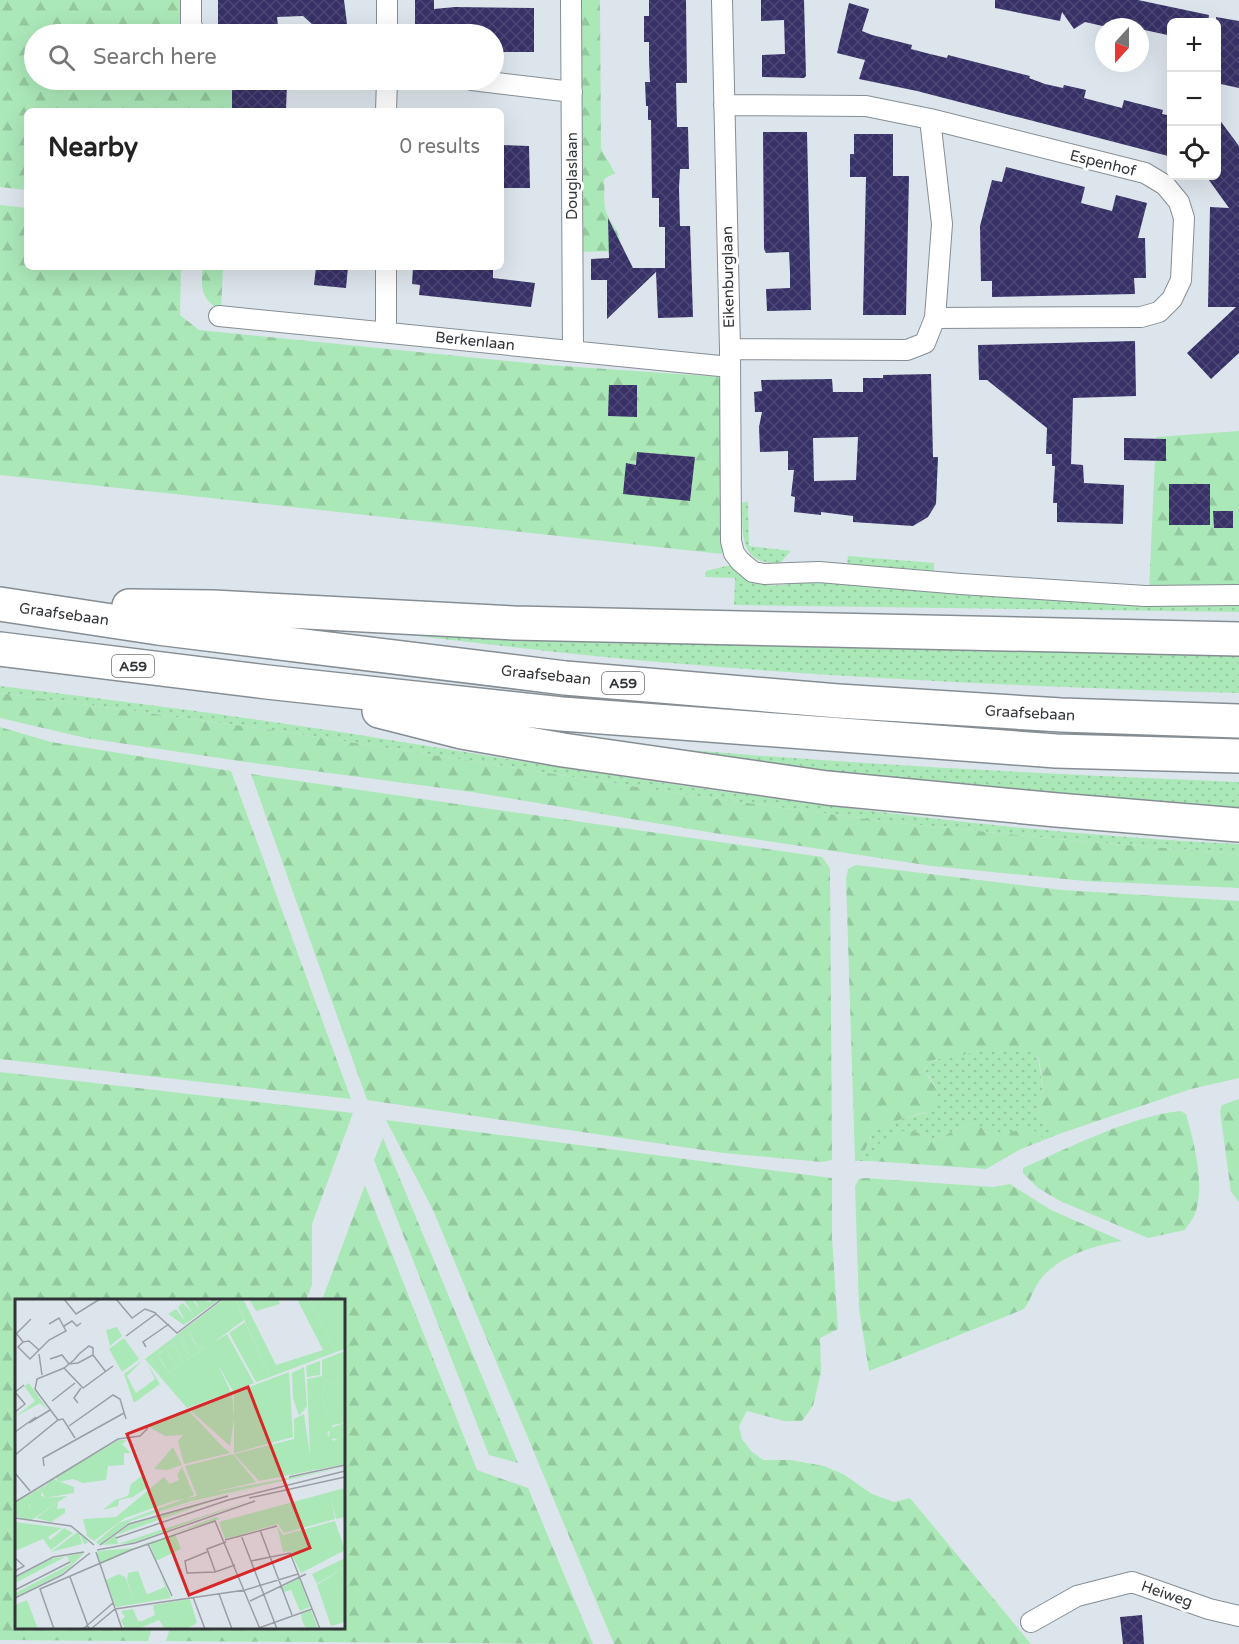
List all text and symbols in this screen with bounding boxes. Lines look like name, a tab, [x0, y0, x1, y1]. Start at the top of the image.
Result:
north arrow	[1095, 18, 1149, 72]
map controls	[1167, 18, 1221, 180]
button: +	[1167, 18, 1221, 72]
search box	[24, 24, 504, 90]
icon: search	[45, 41, 78, 74]
text: Search here	[93, 44, 217, 70]
button: −	[1167, 72, 1221, 126]
button: locate	[1167, 126, 1221, 180]
text: Nearby	[48, 132, 138, 163]
street label: Douglaslaan	[563, 132, 581, 220]
text: 0 results	[400, 135, 480, 159]
street label: Espenhof	[1068, 146, 1138, 180]
street label: Eikenburglaan	[718, 226, 738, 328]
street label: Berkenlaan	[434, 328, 516, 354]
street label: Graafsebaan	[18, 599, 110, 629]
road number: A59	[112, 655, 154, 677]
street label: Graafsebaan	[500, 661, 592, 689]
road number: A59	[602, 672, 644, 694]
street label: Graafsebaan	[984, 702, 1076, 724]
inset map	[15, 1299, 345, 1629]
street label: Heiweg	[1139, 1577, 1195, 1611]

